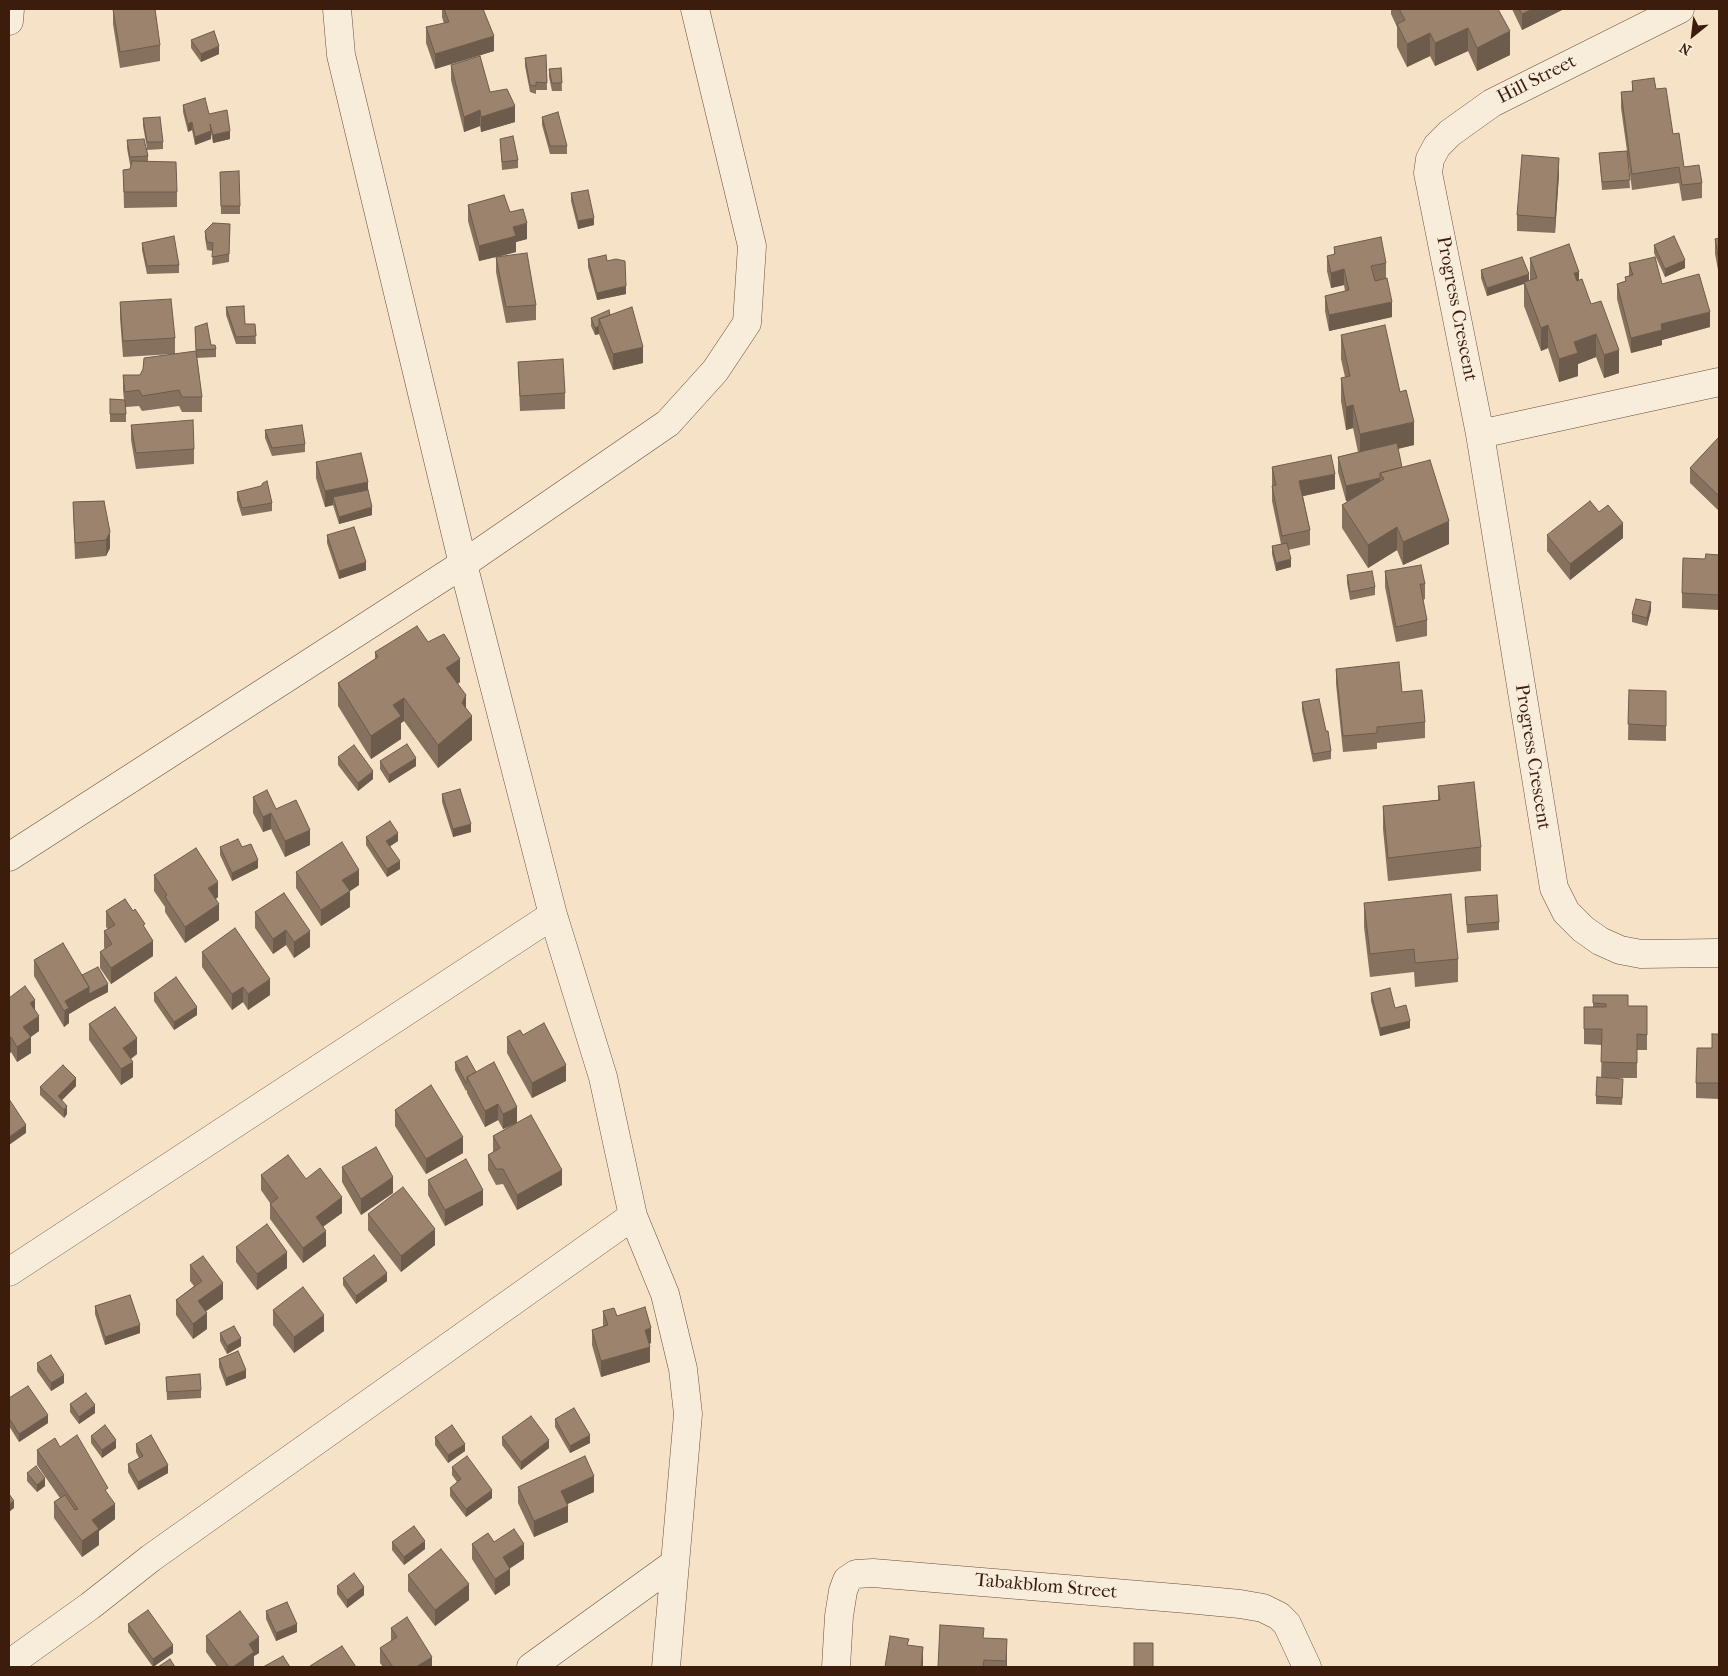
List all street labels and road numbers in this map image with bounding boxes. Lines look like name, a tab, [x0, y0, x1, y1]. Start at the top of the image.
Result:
street label: Hill Street	[1494, 50, 1580, 110]
street label: Progress Crescent	[1431, 235, 1481, 383]
street label: Progress Crescent	[1509, 682, 1555, 832]
street label: Tabakblom Street	[974, 1569, 1118, 1605]

